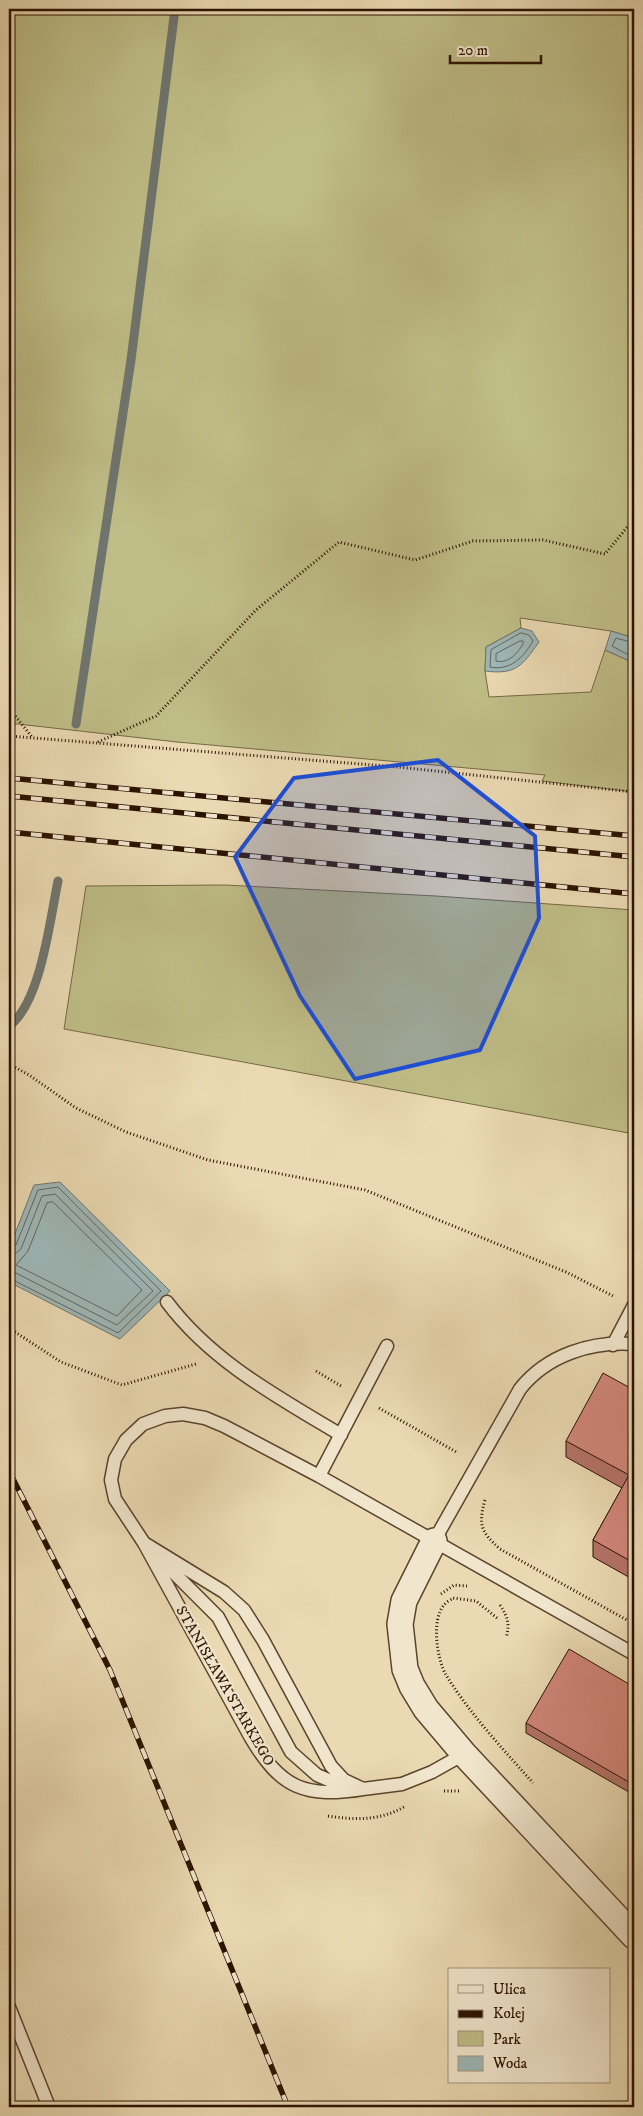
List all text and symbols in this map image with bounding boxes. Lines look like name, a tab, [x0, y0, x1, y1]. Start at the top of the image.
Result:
scale bar	[450, 32, 542, 64]
text: 20 m	[458, 41, 488, 60]
street label: STANISŁAWA STARKEGO	[171, 1603, 279, 1769]
legend	[448, 1968, 610, 2084]
text: Ulica	[493, 1980, 526, 1999]
text: Kolej	[493, 2004, 525, 2023]
text: Park	[493, 2030, 522, 2049]
text: Woda	[492, 2054, 528, 2073]

